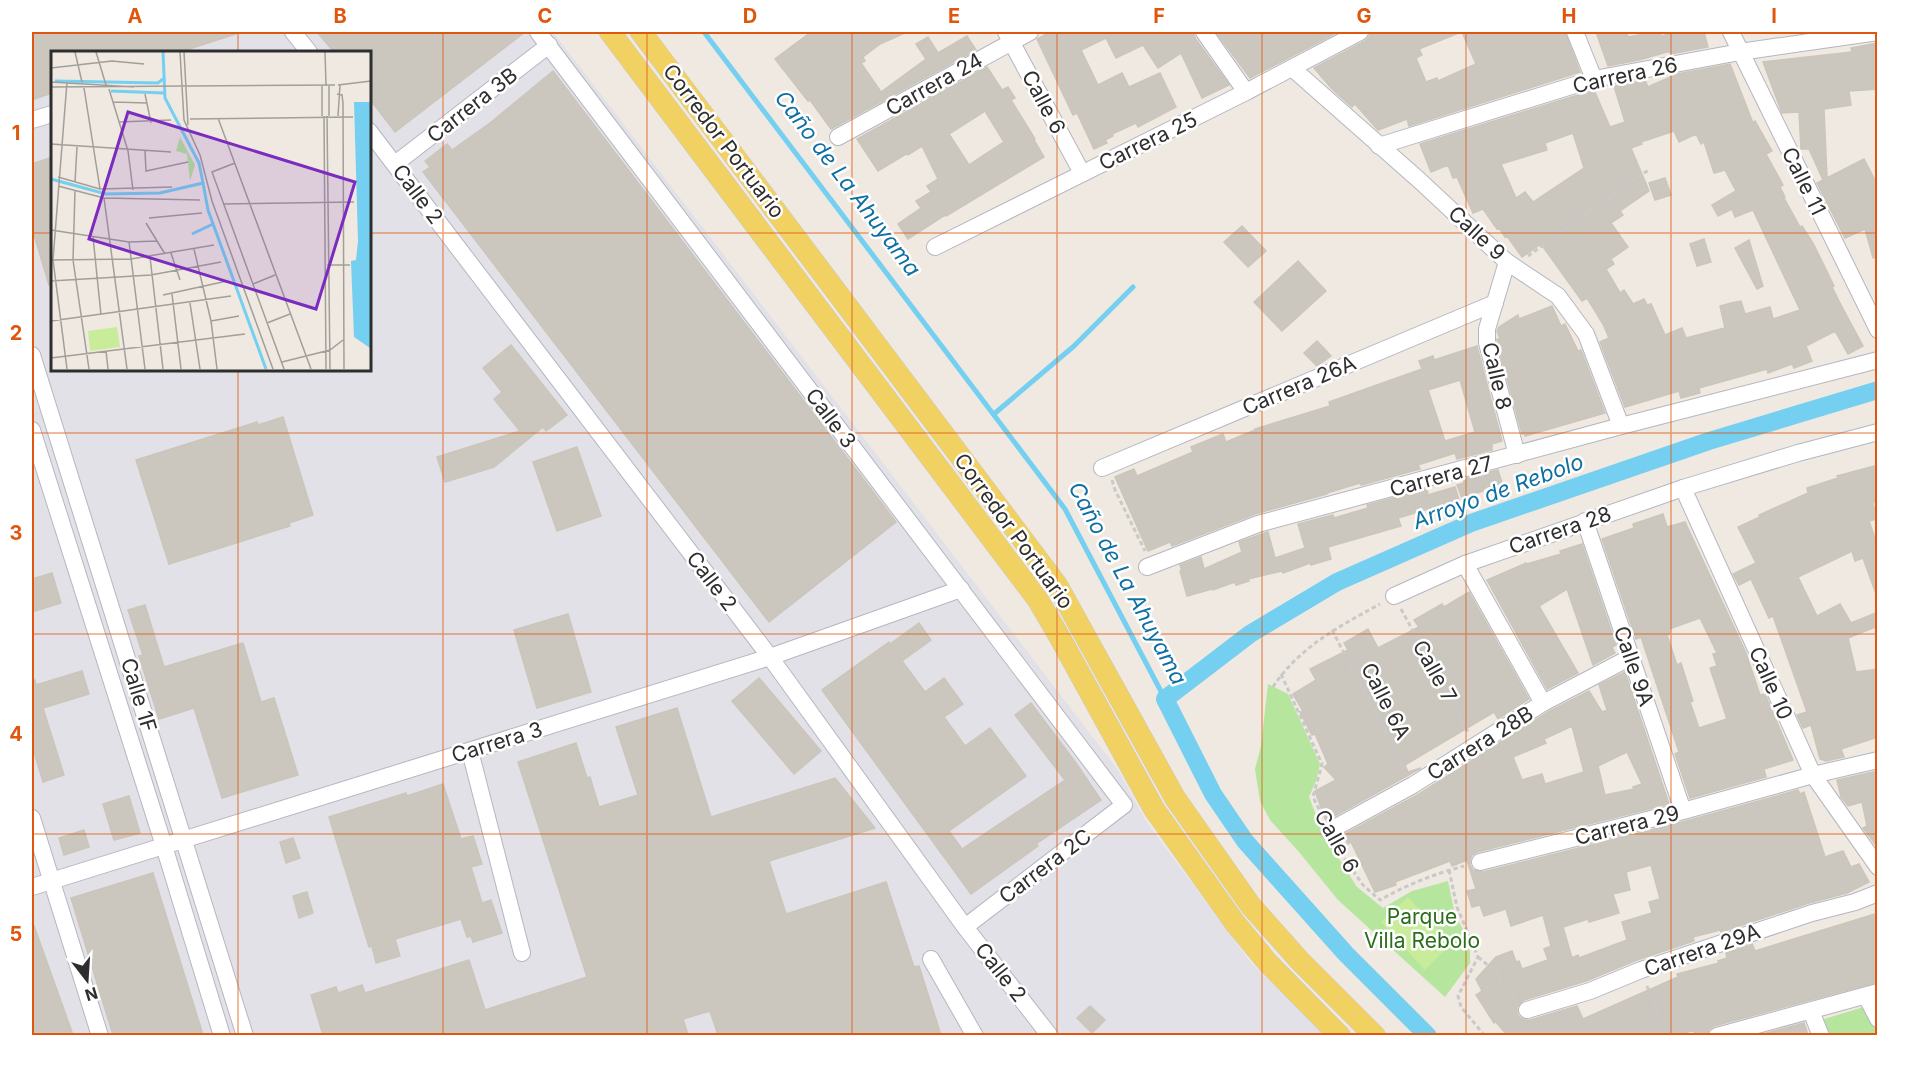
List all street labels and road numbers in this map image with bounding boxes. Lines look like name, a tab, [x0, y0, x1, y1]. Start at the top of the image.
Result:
street label: Carrera 24	[881, 47, 987, 121]
street label: Carrera 26	[1570, 52, 1680, 98]
street label: Corredor Portuario	[658, 59, 790, 223]
street label: Carrera 3B	[422, 62, 522, 148]
street label: Calle 6	[1017, 66, 1071, 138]
street label: Carrera 25	[1095, 106, 1201, 176]
street label: Calle 11	[1777, 143, 1831, 219]
street label: Calle 2	[387, 159, 449, 229]
street label: Calle 9	[1443, 201, 1511, 265]
street label: Calle 8	[1477, 340, 1517, 412]
street label: Carrera 26A	[1238, 350, 1360, 420]
street label: Calle 3	[800, 383, 862, 453]
street label: Corredor Portuario	[949, 448, 1079, 614]
street label: Carrera 27	[1387, 450, 1495, 502]
street label: Carrera 28	[1506, 501, 1614, 559]
street label: Calle 2	[681, 546, 743, 616]
street label: Calle 9A	[1609, 623, 1659, 709]
street label: Calle 7	[1408, 635, 1462, 707]
street label: Calle 10	[1744, 643, 1798, 723]
street label: Calle 1F	[116, 655, 162, 735]
street label: Calle 6A	[1356, 658, 1416, 744]
street label: Carrera 28B	[1422, 701, 1538, 785]
street label: Carrera 3	[449, 716, 545, 768]
street label: Carrera 29	[1572, 800, 1682, 850]
street label: Calle 6	[1309, 805, 1365, 877]
street label: Carrera 2C	[994, 823, 1096, 909]
street label: Carrera 29A	[1641, 918, 1763, 982]
street label: Calle 2	[970, 937, 1032, 1007]

